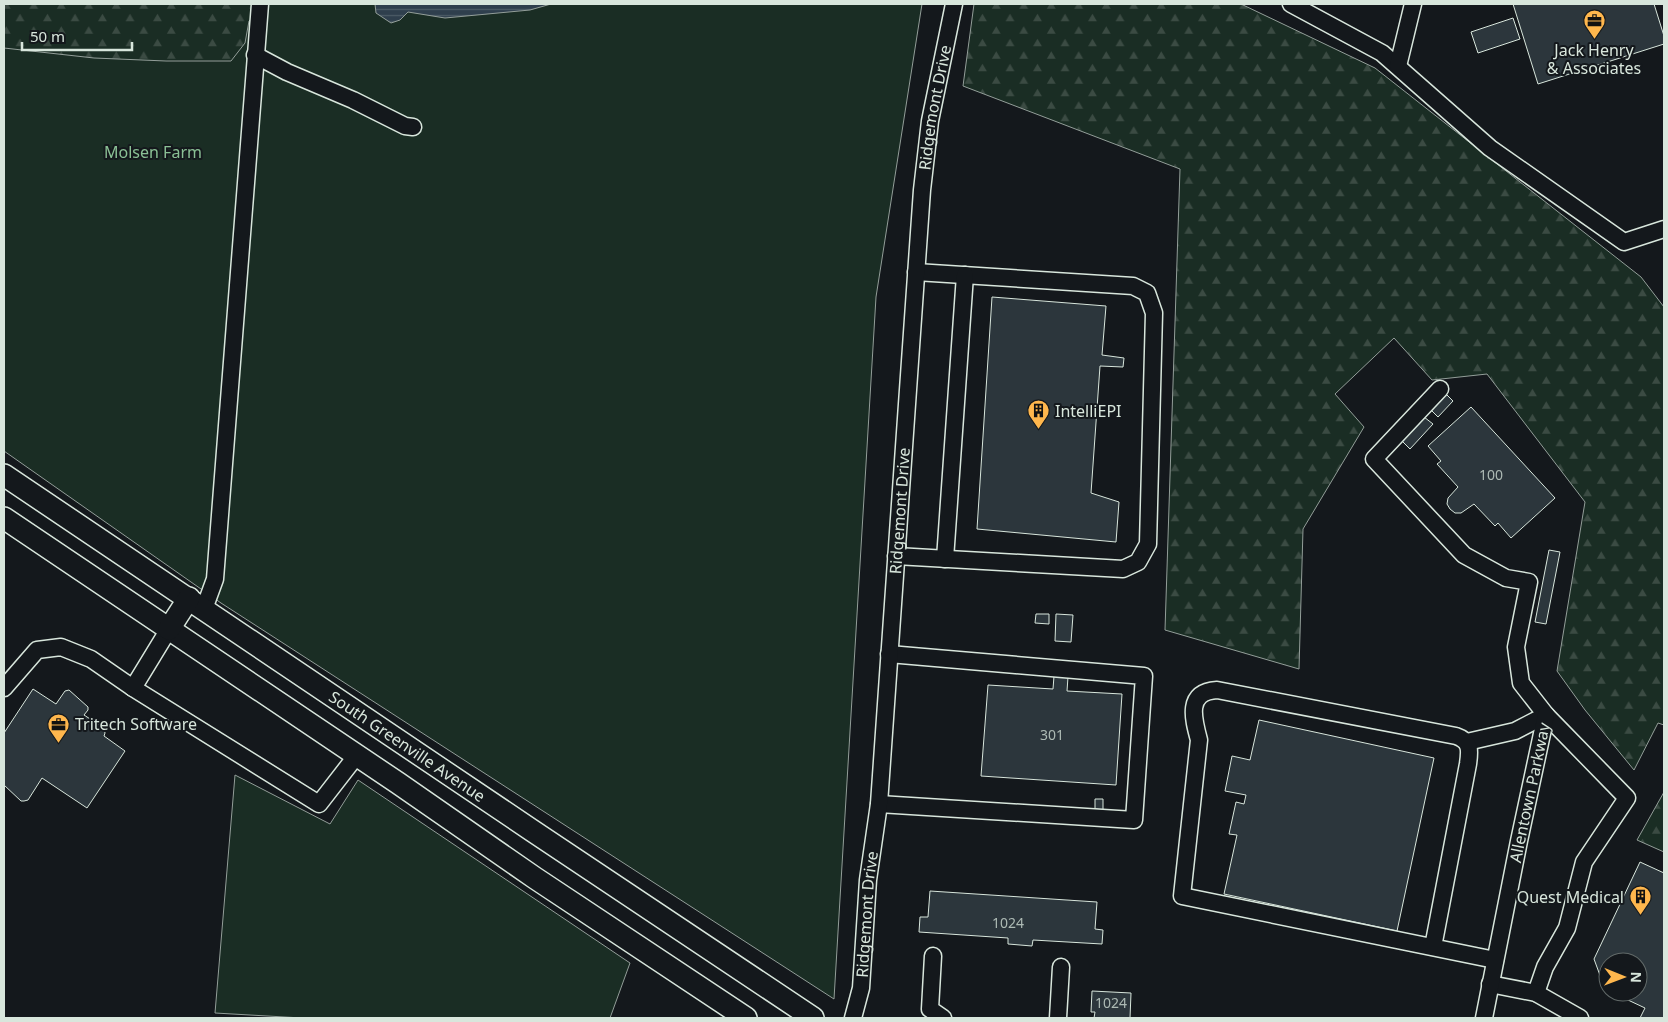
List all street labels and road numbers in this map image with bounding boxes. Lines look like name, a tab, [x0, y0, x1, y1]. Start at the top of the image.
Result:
street label: Ridgemont Drive	[913, 43, 956, 171]
street label: Ridgemont Drive	[884, 447, 915, 575]
street label: South Greenville Avenue	[325, 686, 490, 807]
street label: Allentown Parkway	[1504, 720, 1555, 865]
street label: Ridgemont Drive	[851, 850, 883, 978]

